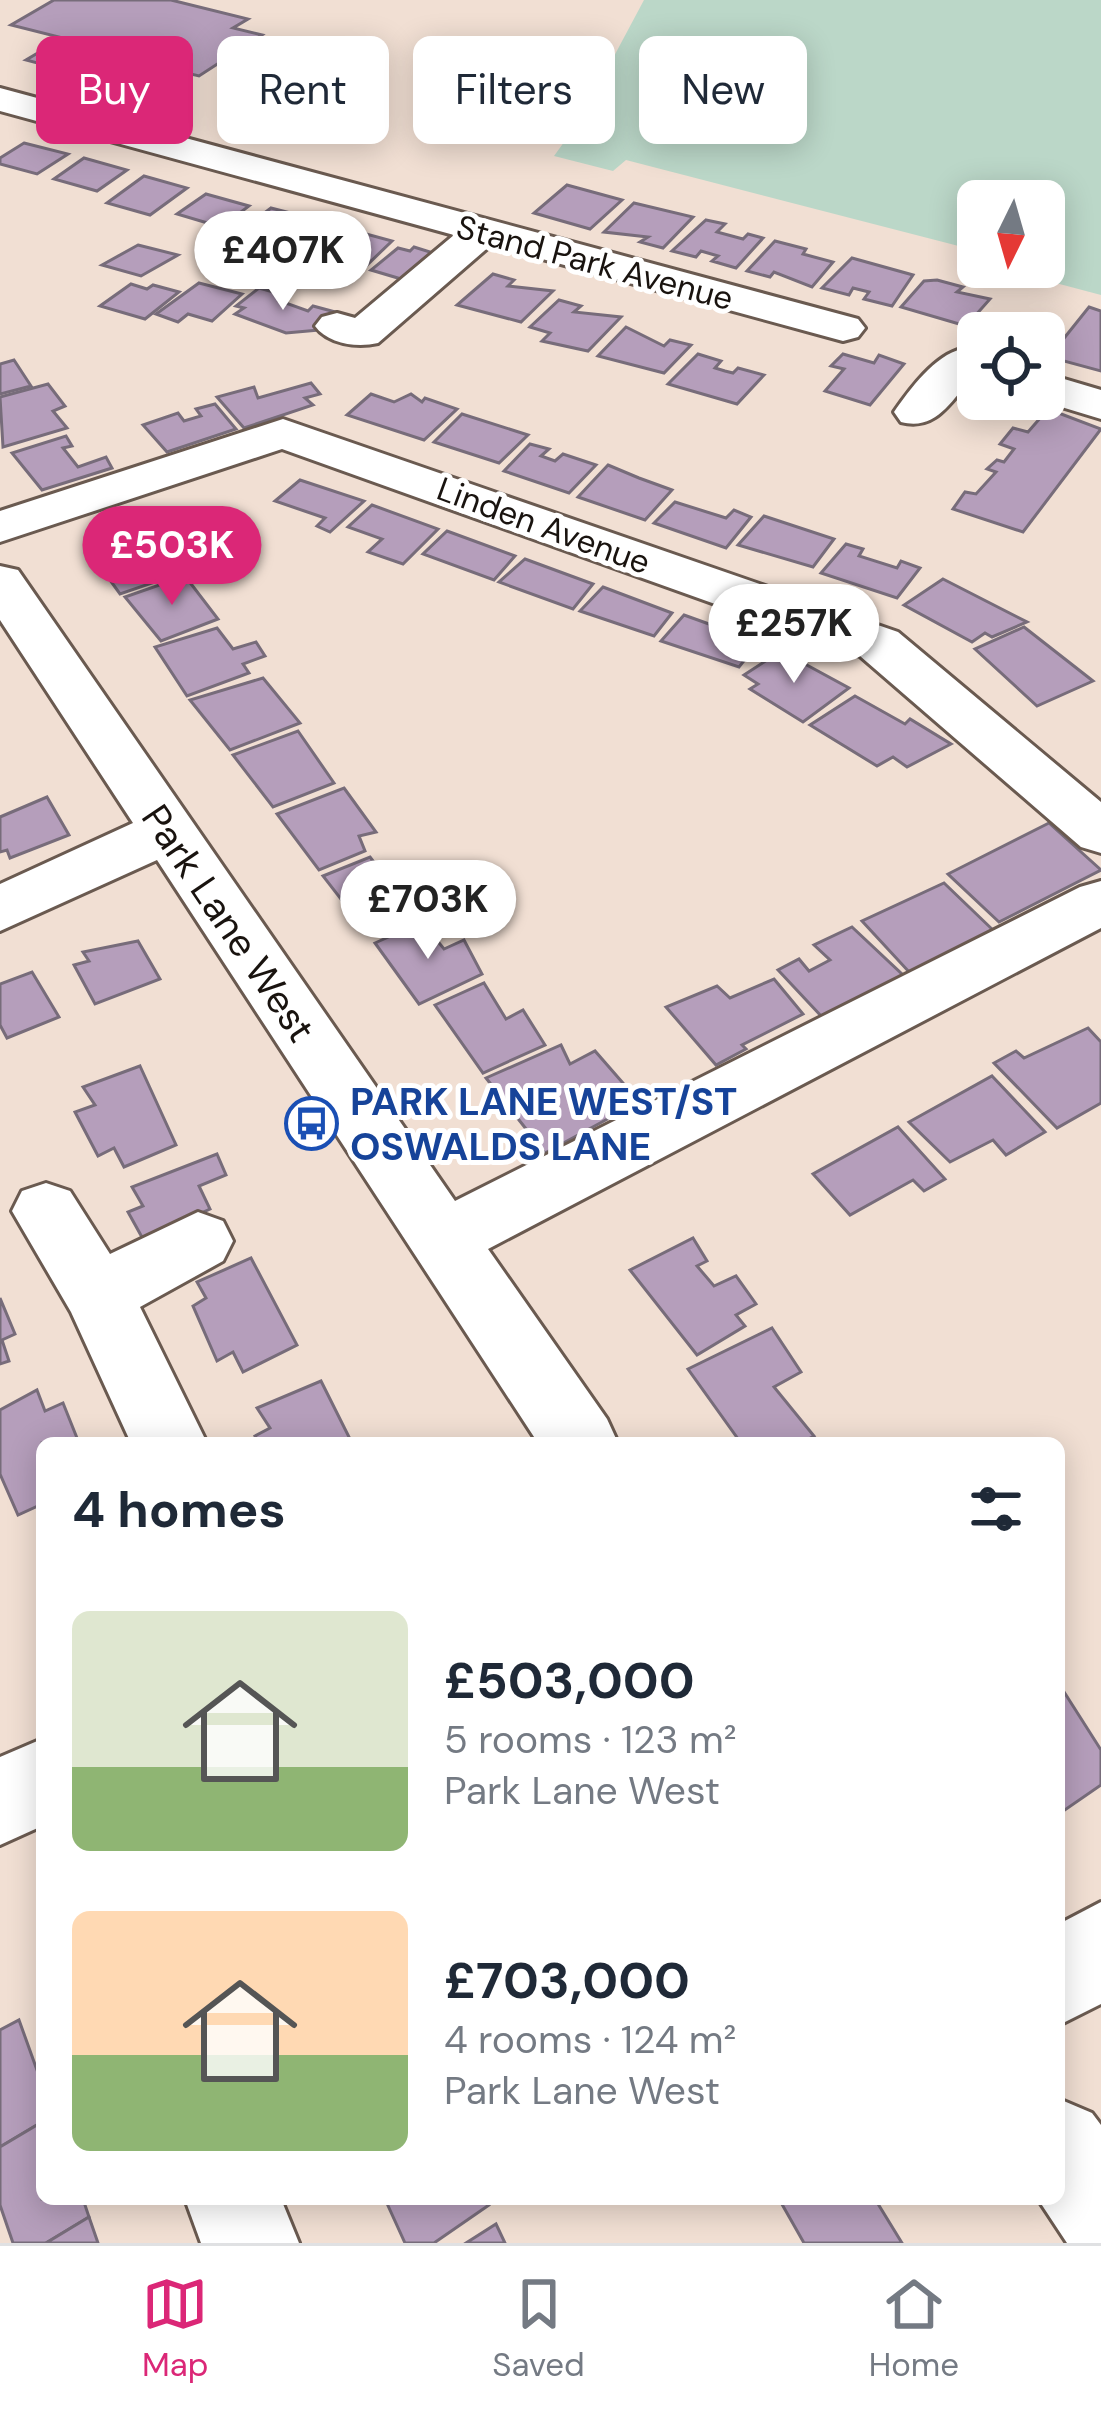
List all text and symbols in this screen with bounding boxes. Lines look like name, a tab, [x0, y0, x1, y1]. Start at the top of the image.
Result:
chip: Buy	[36, 36, 193, 144]
chip: Rent	[217, 36, 389, 144]
chip: Filters	[413, 36, 615, 144]
chip: New	[639, 36, 807, 144]
north arrow	[957, 180, 1065, 288]
map controls	[957, 180, 1065, 420]
street label: Stand Park Avenue	[452, 205, 738, 320]
pin: £407K	[199, 211, 367, 313]
text: £407K	[221, 224, 345, 275]
button: locate	[957, 312, 1065, 420]
street label: Linden Avenue	[431, 467, 656, 584]
pin: £503K	[88, 506, 256, 608]
text: £503K	[109, 519, 235, 570]
pin: £257K	[710, 584, 878, 686]
text: £257K	[735, 597, 853, 648]
street label: Park Lane West	[130, 795, 327, 1052]
pin: £703K	[344, 860, 512, 962]
text: £703K	[367, 873, 489, 924]
place label: PARK LANE WEST/ST OSWALDS LANE	[350, 1076, 737, 1172]
bus stop icon: PARK LANE WEST/ST OSWALDS LANE	[283, 1095, 339, 1151]
text: 4 homes	[72, 1476, 286, 1543]
icon: filters	[963, 1476, 1029, 1542]
text: £503,000	[444, 1647, 695, 1714]
icon: home	[168, 1659, 312, 1803]
text: 5 rooms · 123 m²	[444, 1714, 737, 1765]
text: Park Lane West	[444, 1765, 720, 1816]
text: £703,000	[444, 1947, 690, 2014]
icon: home	[168, 1959, 312, 2103]
text: 4 rooms · 124 m²	[444, 2014, 736, 2065]
text: Park Lane West	[444, 2065, 720, 2116]
tab: Map	[142, 2271, 208, 2386]
tab: Saved	[492, 2271, 585, 2386]
tab: Home	[869, 2271, 959, 2386]

